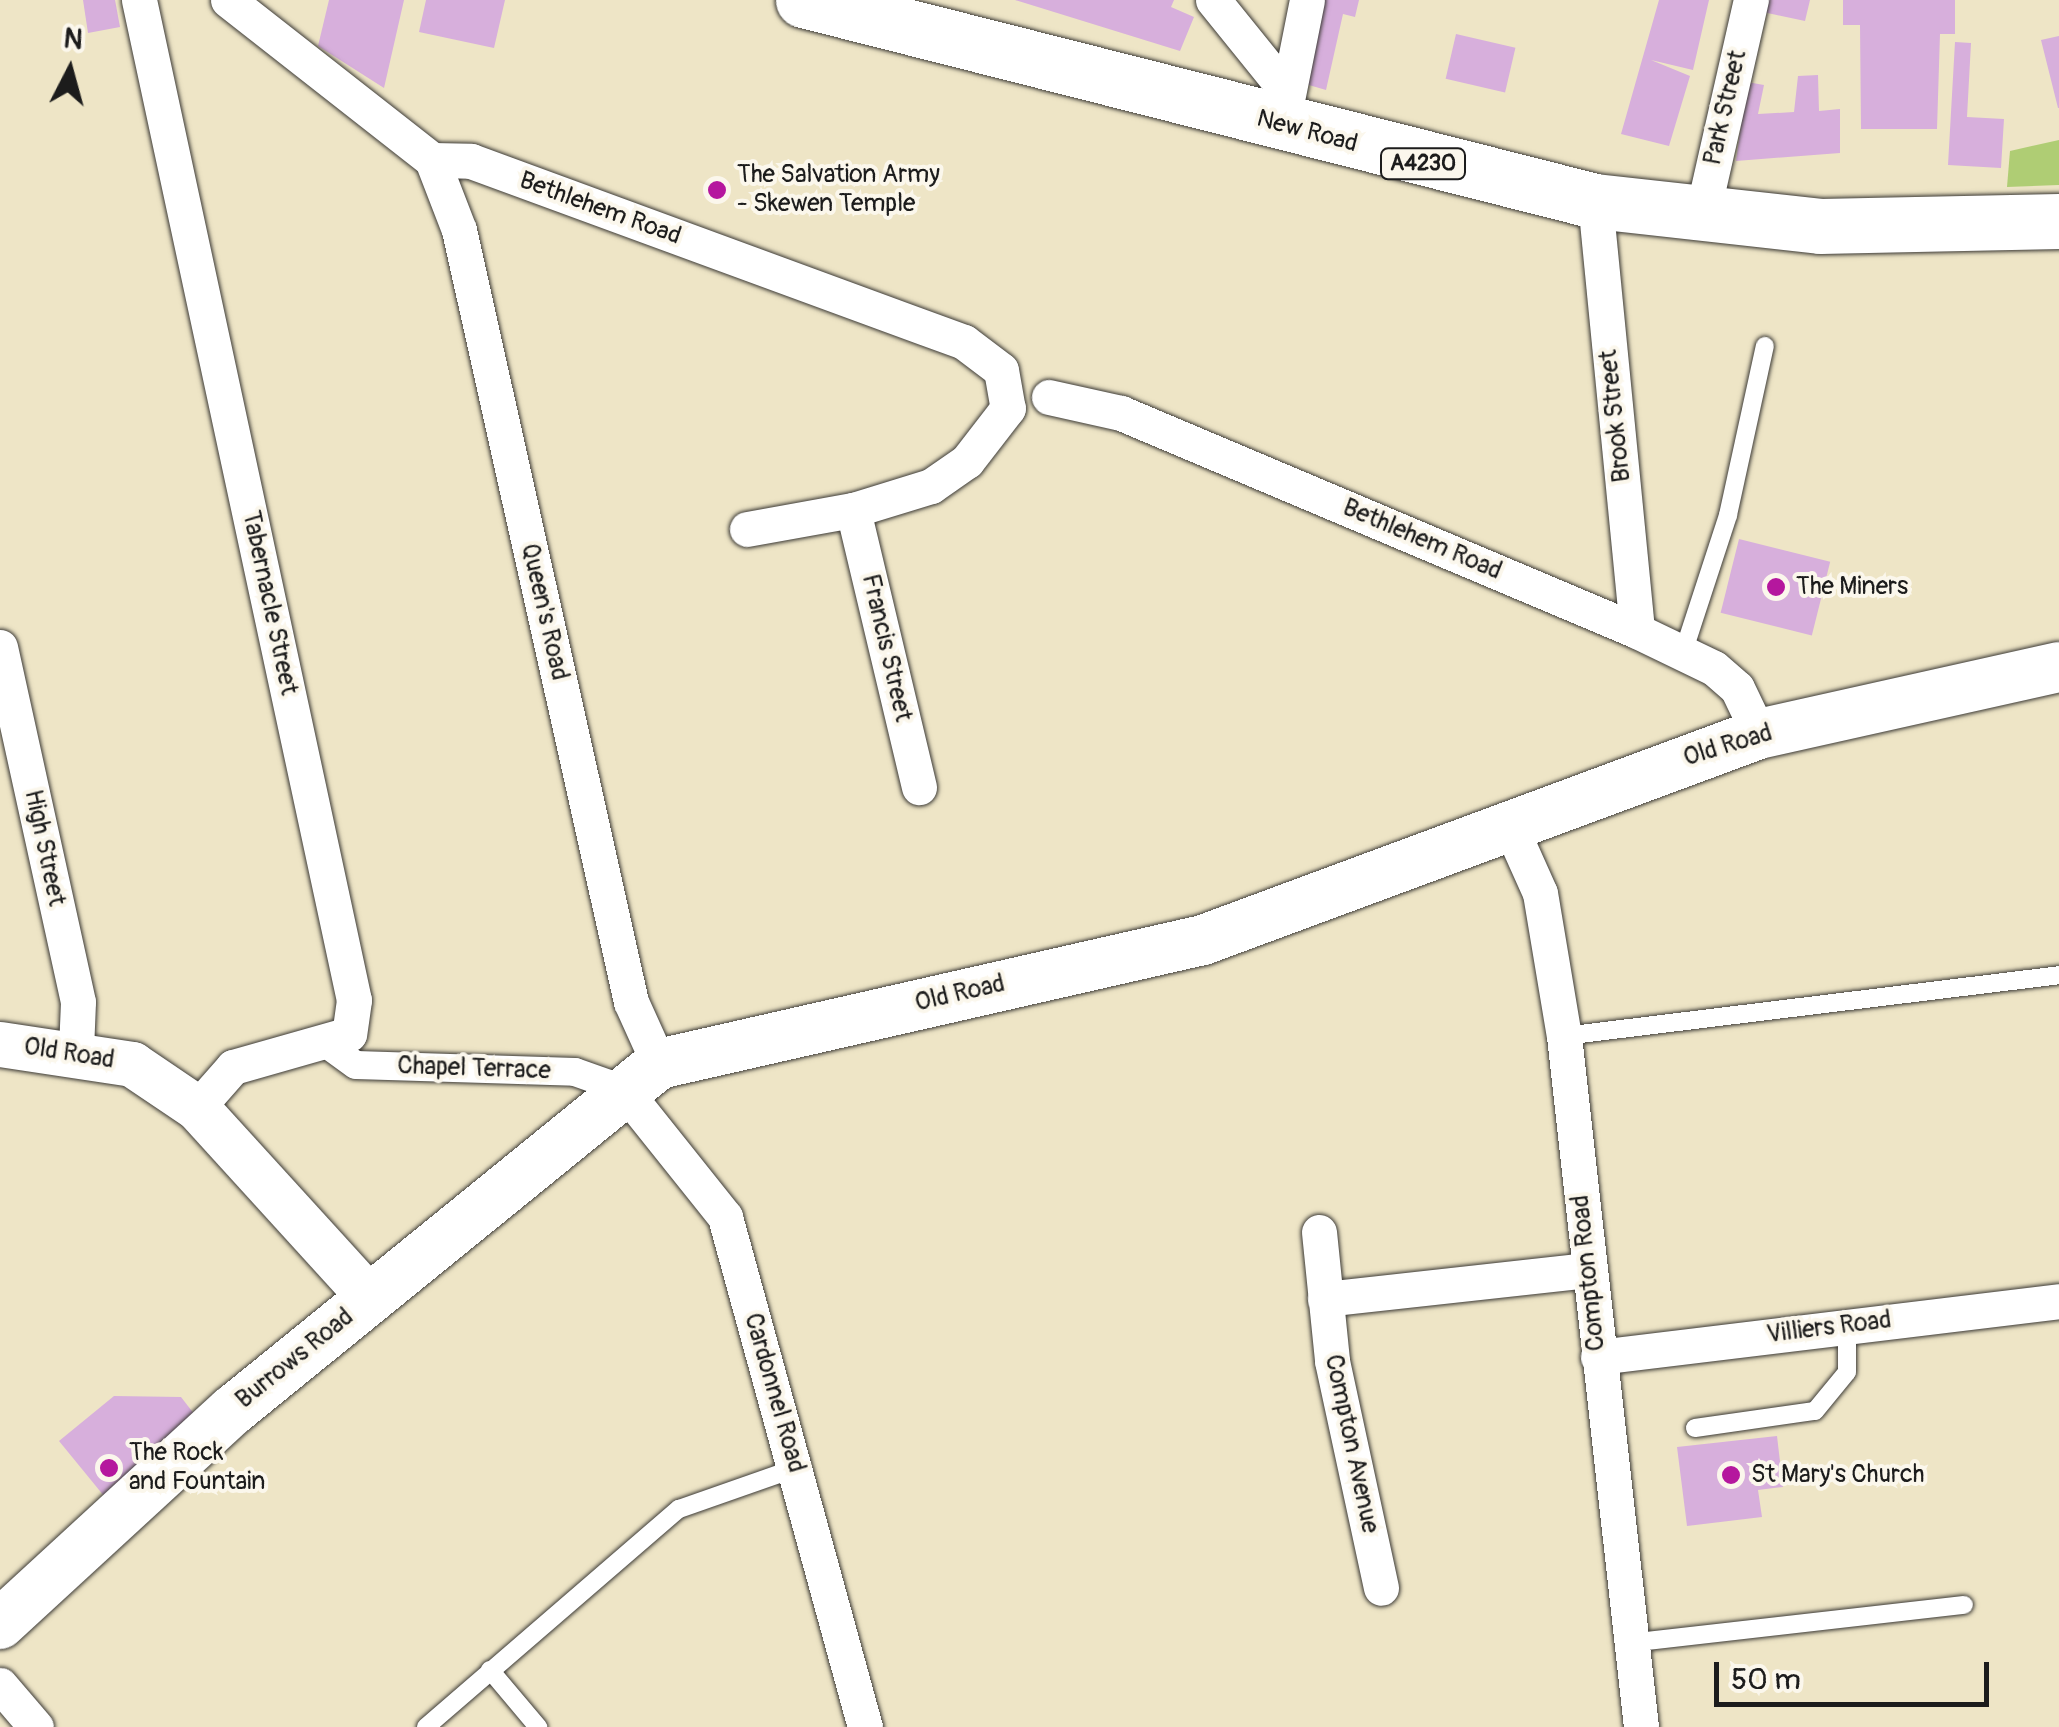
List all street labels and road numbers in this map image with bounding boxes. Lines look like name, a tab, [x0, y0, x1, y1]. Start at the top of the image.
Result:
street label: Park Street	[1698, 48, 1754, 168]
street label: New Road	[1253, 104, 1361, 160]
road number: A4230	[1378, 147, 1468, 181]
street label: Bethlehem Road	[515, 166, 685, 252]
street label: Brook Street	[1594, 348, 1638, 484]
street label: Bethlehem Road	[1338, 493, 1506, 587]
street label: Tabernacle Street	[235, 508, 303, 698]
street label: Queen's Road	[514, 541, 574, 683]
street label: Francis Street	[854, 571, 918, 725]
street label: Old Road	[1680, 718, 1776, 774]
street label: High Street	[17, 787, 71, 909]
street label: Old Road	[912, 969, 1008, 1019]
street label: Old Road	[22, 1032, 116, 1076]
street label: Chapel Terrace	[397, 1051, 551, 1087]
street label: Compton Road	[1566, 1194, 1612, 1352]
street label: Burrows Road	[230, 1303, 360, 1415]
street label: Villiers Road	[1765, 1305, 1893, 1351]
street label: Cardonnel Road	[737, 1310, 811, 1476]
street label: Compton Avenue	[1317, 1352, 1385, 1536]

